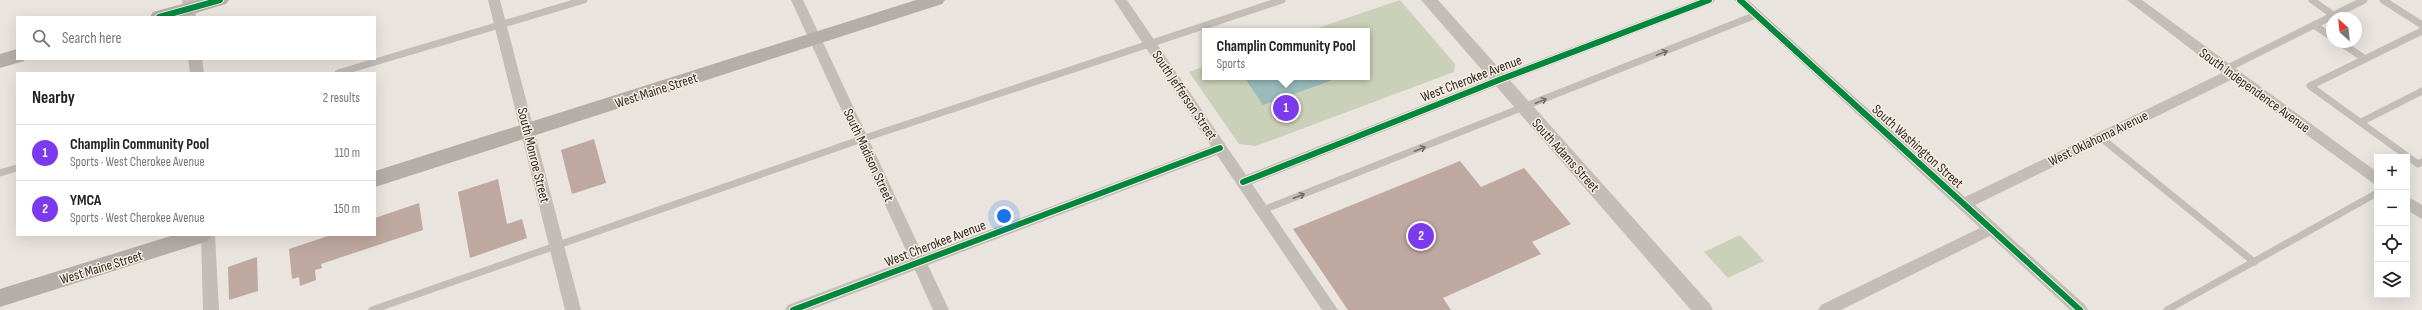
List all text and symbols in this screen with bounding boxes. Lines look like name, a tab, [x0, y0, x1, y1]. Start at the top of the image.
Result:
north arrow	[2326, 12, 2362, 48]
search box	[16, 16, 376, 60]
icon: search	[30, 27, 52, 49]
popup	[1202, 28, 1370, 80]
text: Search here	[62, 29, 122, 48]
text: Champlin Community Pool	[1216, 37, 1356, 56]
street label: South Independence Avenue	[2196, 44, 2313, 136]
street label: South Jefferson Street	[1148, 47, 1221, 143]
one-way arrow	[1655, 48, 1667, 56]
street label: West Cherokee Avenue	[1418, 51, 1524, 106]
text: Sports	[1216, 56, 1245, 72]
street label: West Maine Street	[613, 69, 700, 112]
text: Nearby	[32, 88, 75, 108]
text: 2 results	[323, 90, 360, 106]
pin: 1	[1273, 93, 1299, 123]
one-way arrow	[1535, 97, 1547, 105]
street label: South Washington Street	[1868, 101, 1967, 192]
street label: South Monroe Street	[514, 106, 554, 204]
street label: South Madison Street	[840, 106, 898, 205]
street label: West Oklahoma Avenue	[2046, 107, 2151, 170]
street label: South Adams Street	[1528, 115, 1603, 196]
text: Champlin Community Pool	[70, 135, 209, 154]
one-way arrow	[1414, 144, 1426, 152]
text: 1	[42, 145, 48, 161]
text: 110 m	[335, 145, 360, 161]
text: Sports · West Cherokee Avenue	[70, 154, 205, 170]
map controls	[2374, 154, 2410, 298]
button: +	[2374, 154, 2410, 190]
button: −	[2374, 190, 2410, 226]
text: YMCA	[70, 191, 101, 210]
one-way arrow	[1293, 192, 1305, 200]
text: 2	[42, 201, 48, 217]
text: 150 m	[334, 201, 360, 217]
your location	[994, 206, 1014, 226]
text: Sports · West Cherokee Avenue	[70, 210, 205, 226]
street label: West Cherokee Avenue	[882, 216, 988, 271]
pin: 2	[1408, 221, 1434, 251]
button: locate	[2374, 226, 2410, 262]
street label: West Maine Street	[58, 247, 145, 288]
button: layers	[2374, 262, 2410, 298]

